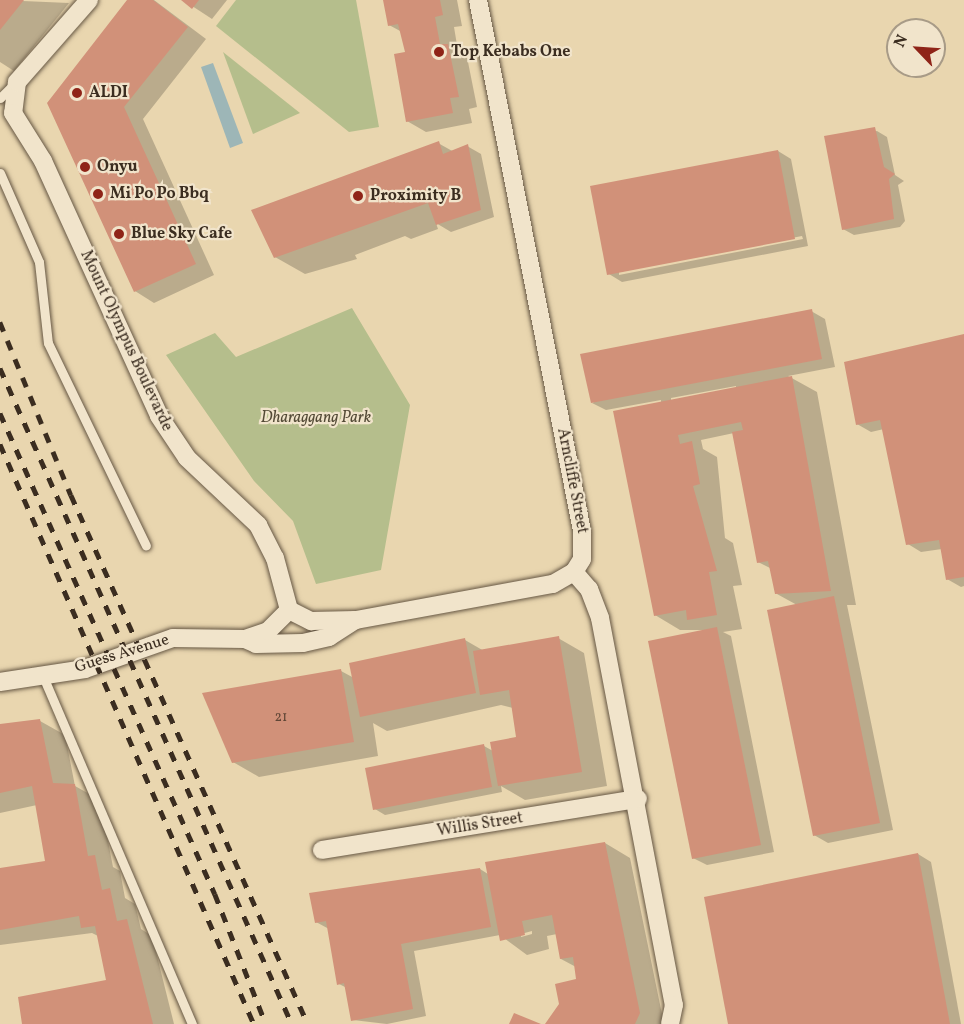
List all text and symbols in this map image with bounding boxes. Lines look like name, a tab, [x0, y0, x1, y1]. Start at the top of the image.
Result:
north arrow	[886, 18, 946, 78]
text: N	[889, 31, 914, 51]
place label: Top Kebabs One	[451, 42, 571, 62]
marker: Top Kebabs One	[432, 45, 446, 59]
place label: ALDI	[89, 83, 128, 103]
marker: ALDI	[70, 86, 84, 100]
place label: Onyu	[97, 157, 138, 177]
marker: Onyu	[78, 160, 92, 174]
place label: Mi Po Po Bbq	[110, 184, 209, 204]
place label: Proximity B	[370, 186, 461, 206]
marker: Mi Po Po Bbq	[91, 187, 105, 201]
marker: Proximity B	[351, 189, 365, 203]
place label: Blue Sky Cafe	[131, 224, 232, 244]
marker: Blue Sky Cafe	[112, 227, 126, 241]
street label: Mount Olympus Boulevarde	[76, 247, 176, 435]
park label: Dharaggang Park	[261, 408, 371, 428]
street label: Arncliffe Street	[552, 427, 592, 535]
street label: Guess Avenue	[73, 631, 171, 677]
house number: 21	[275, 710, 287, 726]
street label: Willis Street	[436, 809, 524, 841]

